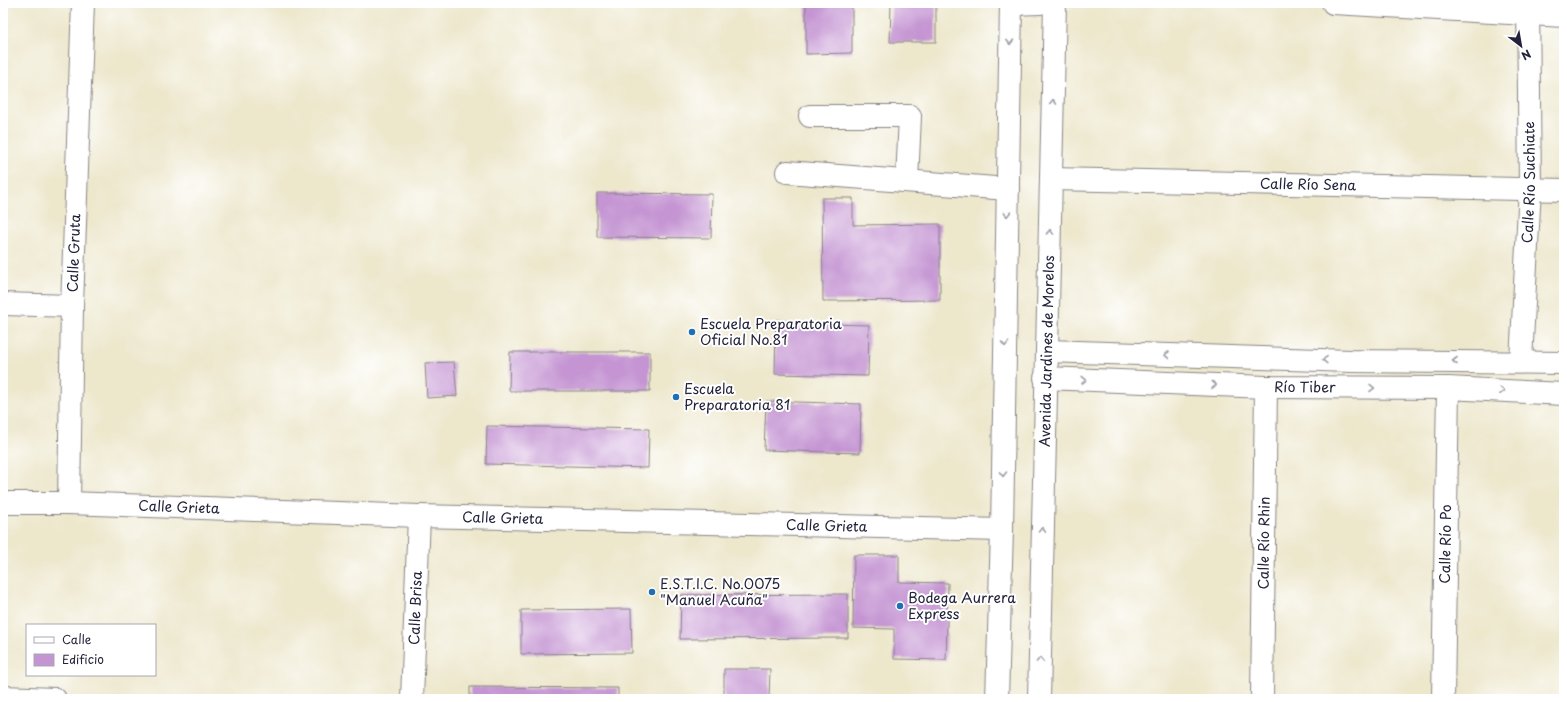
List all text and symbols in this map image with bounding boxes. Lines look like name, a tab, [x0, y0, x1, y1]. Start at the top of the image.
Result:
north arrow	[1501, 26, 1541, 66]
one-way arrow	[1006, 39, 1014, 45]
text: N	[1518, 45, 1535, 65]
one-way arrow	[1049, 99, 1057, 105]
street label: Calle Río Suchiate	[1516, 121, 1540, 244]
street label: Calle Río Sena	[1260, 172, 1357, 196]
one-way arrow	[1003, 211, 1011, 217]
street label: Calle Gruta	[62, 213, 85, 293]
one-way arrow	[1045, 229, 1054, 235]
street label: Avenida Jardines de Morelos	[1034, 255, 1059, 447]
place label: Escuela Preparatoria Oficial No.81	[700, 313, 842, 350]
marker: Escuela Preparatoria Oficial No.81	[687, 327, 697, 337]
one-way arrow	[1001, 341, 1009, 347]
one-way arrow	[1164, 351, 1170, 359]
one-way arrow	[1322, 356, 1328, 364]
one-way arrow	[1452, 357, 1458, 365]
one-way arrow	[1081, 375, 1087, 384]
street label: Río Tiber	[1274, 376, 1336, 397]
place label: Escuela Preparatoria 81	[684, 378, 790, 415]
one-way arrow	[1211, 381, 1217, 389]
one-way arrow	[1369, 383, 1375, 392]
one-way arrow	[1499, 387, 1505, 395]
marker: Escuela Preparatoria 81	[671, 392, 681, 402]
one-way arrow	[999, 471, 1007, 477]
street label: Calle Grieta	[138, 495, 220, 519]
street label: Calle Río Rhin	[1252, 496, 1275, 590]
street label: Calle Río Po	[1434, 504, 1456, 584]
street label: Calle Grieta	[462, 506, 544, 529]
street label: Calle Grieta	[786, 514, 868, 537]
one-way arrow	[1038, 527, 1047, 533]
street label: Calle Brisa	[403, 570, 427, 645]
place label: E.S.T.I.C. No.0075 "Manuel Acuña"	[660, 573, 780, 610]
marker: E.S.T.I.C. No.0075 "Manuel Acuña"	[647, 587, 657, 597]
place label: Bodega Aurrera Express	[908, 587, 1016, 624]
marker: Bodega Aurrera Express	[895, 601, 905, 611]
legend	[26, 624, 156, 676]
text: Calle	[62, 630, 92, 648]
text: Edificio	[62, 650, 104, 668]
one-way arrow	[1036, 657, 1044, 663]

